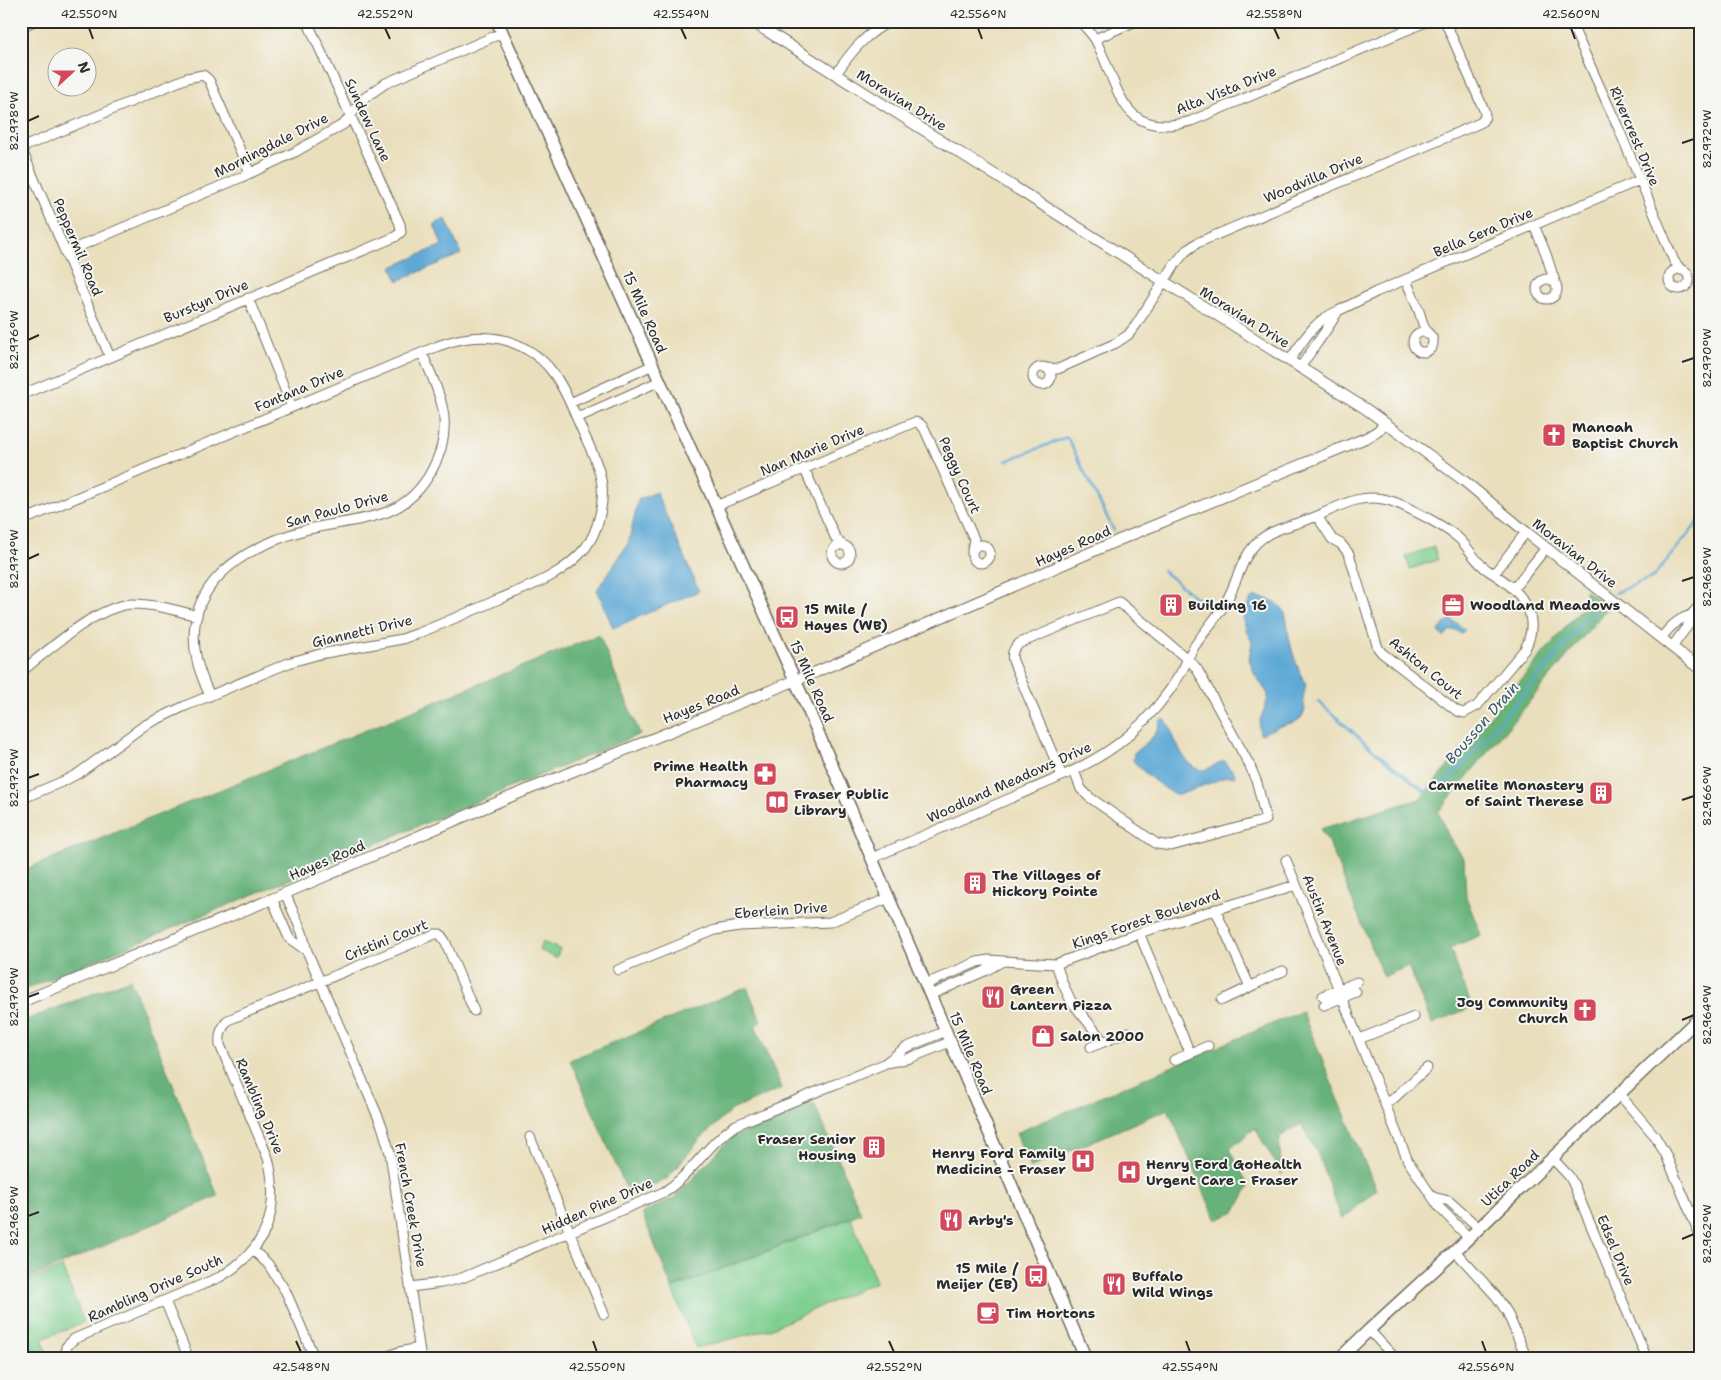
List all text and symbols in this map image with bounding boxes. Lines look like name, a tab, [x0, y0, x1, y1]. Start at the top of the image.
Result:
text: 42.550°N	[61, 6, 117, 22]
text: 42.552°N	[357, 6, 413, 22]
text: 42.554°N	[653, 6, 709, 22]
text: 42.556°N	[950, 6, 1006, 22]
text: 42.558°N	[1246, 6, 1302, 22]
text: 42.560°N	[1542, 6, 1600, 22]
north arrow	[48, 48, 98, 98]
text: N	[74, 59, 95, 76]
street label: Alta Vista Drive	[1173, 62, 1279, 118]
street label: Moravian Drive	[853, 65, 951, 135]
street label: Sundew Lane	[341, 75, 395, 165]
street label: Rivercrest Drive	[1606, 83, 1664, 189]
text: 82.978°W	[6, 91, 22, 151]
street label: Morningdale Drive	[211, 108, 331, 182]
text: 82.972°W	[1699, 110, 1715, 168]
street label: Woodvilla Drive	[1261, 149, 1365, 207]
street label: Peppermil Road	[49, 195, 107, 299]
street label: Bella Sera Drive	[1430, 203, 1536, 261]
street label: 15 Mile Road	[619, 268, 671, 356]
street label: Burstyn Drive	[161, 275, 251, 327]
street label: Moravian Drive	[1196, 282, 1294, 352]
text: 82.976°W	[6, 310, 22, 370]
text: 82.970°W	[1699, 328, 1715, 388]
street label: Fontana Drive	[252, 362, 346, 416]
place label: Manoah Baptist Church	[1572, 418, 1678, 452]
street label: Nan Marie Drive	[757, 420, 867, 480]
church icon: Manoah Baptist Church	[1541, 422, 1567, 448]
street label: Peggy Court	[935, 434, 985, 516]
street label: San Paulo Drive	[284, 487, 390, 531]
street label: Moravian Drive	[1529, 514, 1621, 592]
street label: Hayes Road	[1032, 521, 1114, 571]
text: 82.974°W	[6, 529, 22, 589]
text: 82.968°W	[1699, 547, 1715, 607]
building icon: Building 16	[1158, 592, 1184, 618]
office icon: Woodland Meadows	[1440, 592, 1466, 618]
place label: Building 16	[1188, 596, 1267, 614]
place label: Woodland Meadows	[1470, 596, 1620, 614]
place label: 15 Mile / Hayes (WB)	[804, 600, 888, 634]
bus stop icon: 15 Mile / Hayes (WB)	[774, 604, 800, 630]
street label: Giannetti Drive	[310, 611, 414, 651]
street label: Ashton Court	[1385, 633, 1467, 703]
street label: 15 Mile Road	[786, 637, 838, 725]
water label: Bousson Drain	[1441, 678, 1523, 768]
street label: Hayes Road	[660, 680, 742, 728]
street label: Woodland Meadows Drive	[924, 737, 1094, 827]
text: 82.972°W	[6, 749, 22, 807]
place label: Prime Health Pharmacy	[653, 757, 748, 791]
pharmacy icon: Prime Health Pharmacy	[752, 761, 778, 787]
text: 82.966°W	[1699, 766, 1715, 826]
place label: Carmelite Monastery of Saint Therese	[1428, 776, 1584, 810]
building icon: Carmelite Monastery of Saint Therese	[1588, 780, 1614, 806]
place label: Fraser Public Library	[794, 785, 889, 819]
library icon: Fraser Public Library	[764, 789, 790, 815]
street label: Hayes Road	[286, 836, 368, 884]
place label: The Villages of Hickory Pointe	[992, 866, 1101, 900]
building icon: The Villages of Hickory Pointe	[962, 870, 988, 896]
street label: Austin Avenue	[1298, 872, 1352, 968]
street label: Kings Forest Boulevard	[1070, 885, 1222, 953]
street label: Eberlein Drive	[734, 898, 829, 922]
street label: Cristini Court	[342, 915, 430, 965]
text: 82.970°W	[6, 967, 22, 1027]
place label: Green Lantern Pizza	[1010, 980, 1112, 1014]
restaurant icon: Green Lantern Pizza	[980, 984, 1006, 1010]
text: 82.964°W	[1699, 985, 1715, 1045]
place label: Joy Community Church	[1457, 993, 1568, 1027]
church icon: Joy Community Church	[1572, 997, 1598, 1023]
street label: 15 Mile Road	[945, 1009, 997, 1097]
shop icon: Salon 2000	[1030, 1023, 1056, 1049]
place label: Salon 2000	[1060, 1027, 1144, 1045]
street label: Rambling Drive	[232, 1055, 288, 1157]
place label: Fraser Senior Housing	[758, 1130, 856, 1164]
building icon: Fraser Senior Housing	[861, 1134, 887, 1160]
street label: French Creek Drive	[391, 1141, 431, 1269]
place label: Henry Ford Family Medicine - Fraser	[932, 1144, 1066, 1178]
street label: Utica Road	[1477, 1146, 1543, 1210]
hospital icon: Henry Ford Family Medicine - Fraser	[1070, 1148, 1096, 1174]
place label: Henry Ford GoHealth Urgent Care - Fraser	[1146, 1155, 1302, 1189]
hospital icon: Henry Ford GoHealth Urgent Care - Fraser	[1116, 1159, 1142, 1185]
street label: Hidden Pine Drive	[539, 1173, 656, 1239]
text: 82.968°W	[6, 1186, 22, 1246]
text: 82.962°W	[1699, 1204, 1715, 1264]
restaurant icon: Arby's	[938, 1207, 964, 1233]
place label: Arby's	[968, 1211, 1013, 1229]
street label: Edsel Drive	[1593, 1212, 1639, 1288]
street label: Rambling Drive South	[85, 1250, 225, 1326]
place label: 15 Mile / Meijer (EB)	[936, 1259, 1019, 1293]
bus stop icon: 15 Mile / Meijer (EB)	[1023, 1263, 1049, 1289]
place label: Buffalo Wild Wings	[1132, 1267, 1213, 1301]
restaurant icon: Buffalo Wild Wings	[1101, 1271, 1127, 1297]
cafe icon: Tim Hortons	[975, 1300, 1001, 1326]
place label: Tim Hortons	[1006, 1304, 1095, 1322]
text: 42.548°N	[272, 1359, 330, 1375]
text: 42.550°N	[569, 1359, 625, 1375]
text: 42.552°N	[866, 1359, 922, 1375]
text: 42.554°N	[1162, 1359, 1218, 1375]
text: 42.556°N	[1458, 1359, 1514, 1375]

